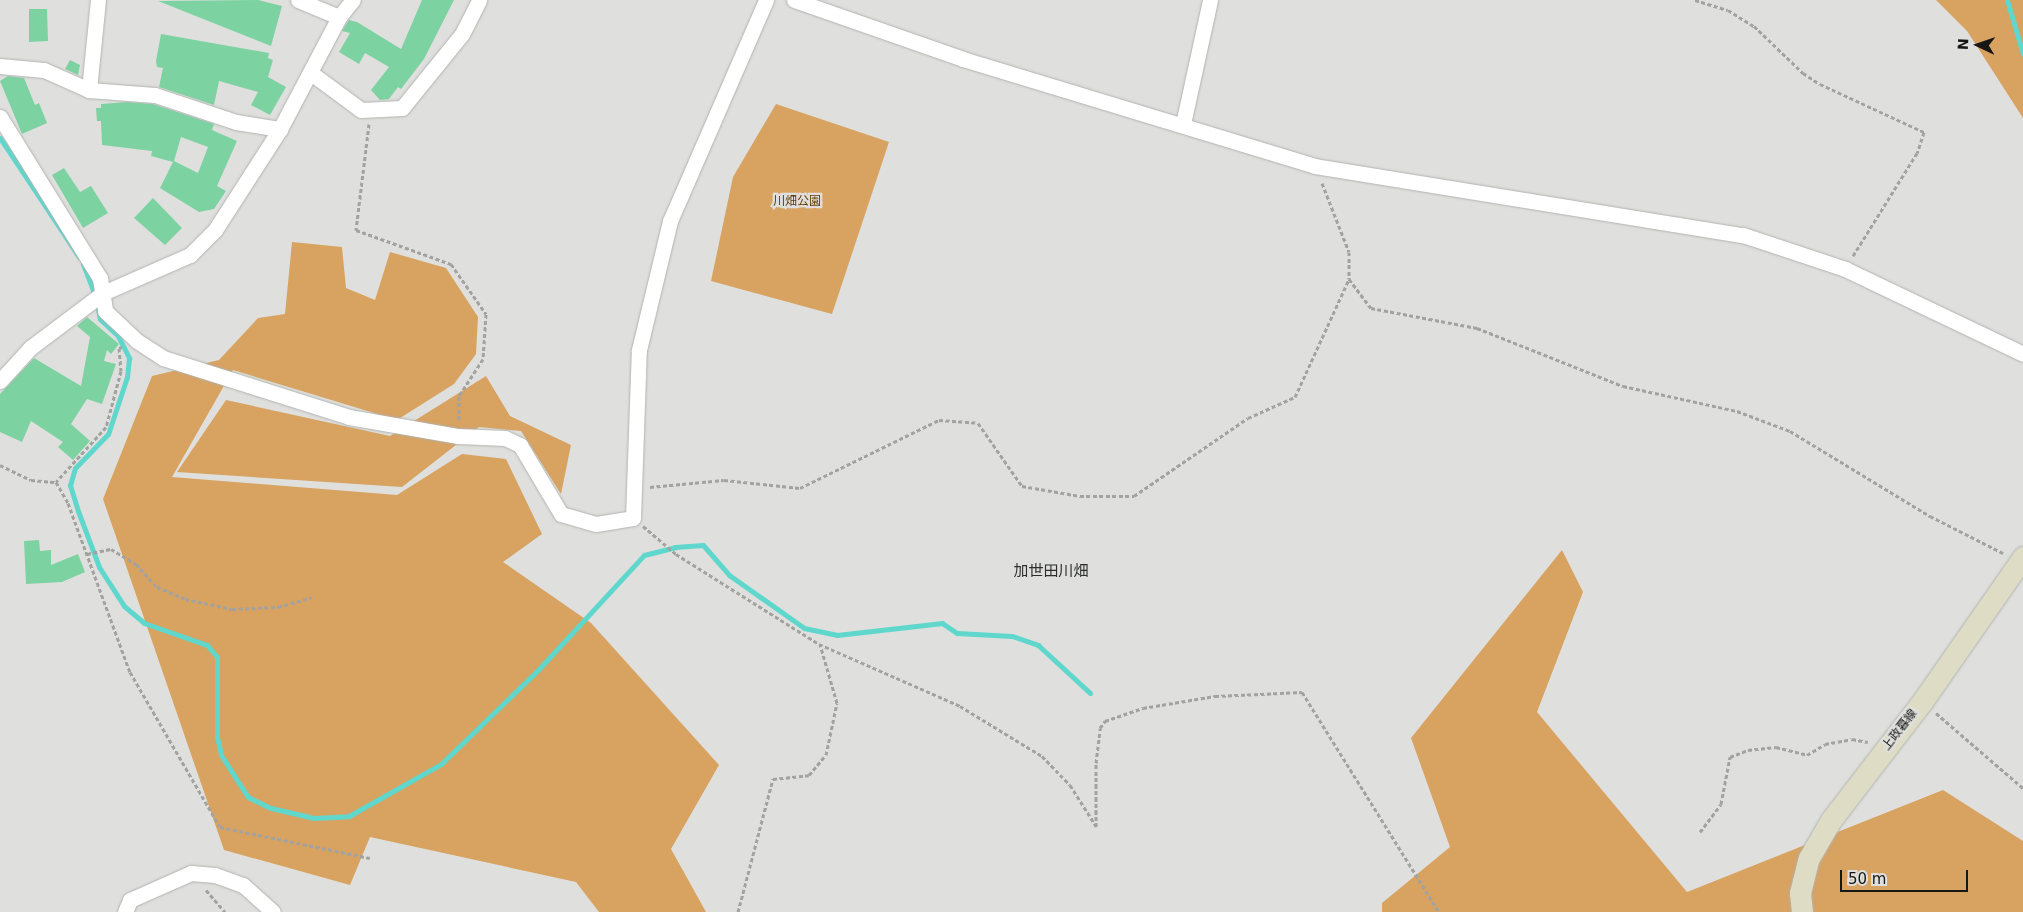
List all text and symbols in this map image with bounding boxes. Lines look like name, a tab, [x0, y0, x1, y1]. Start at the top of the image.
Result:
north arrow	[1953, 20, 2003, 70]
text: N	[1955, 38, 1971, 50]
park label: 川畑公園	[773, 195, 821, 209]
district label: 加世田川畑	[1014, 563, 1088, 581]
street label: 上政暮線	[1880, 707, 1920, 753]
scale bar	[1843, 860, 1970, 892]
text: 50 m	[1848, 870, 1886, 888]

